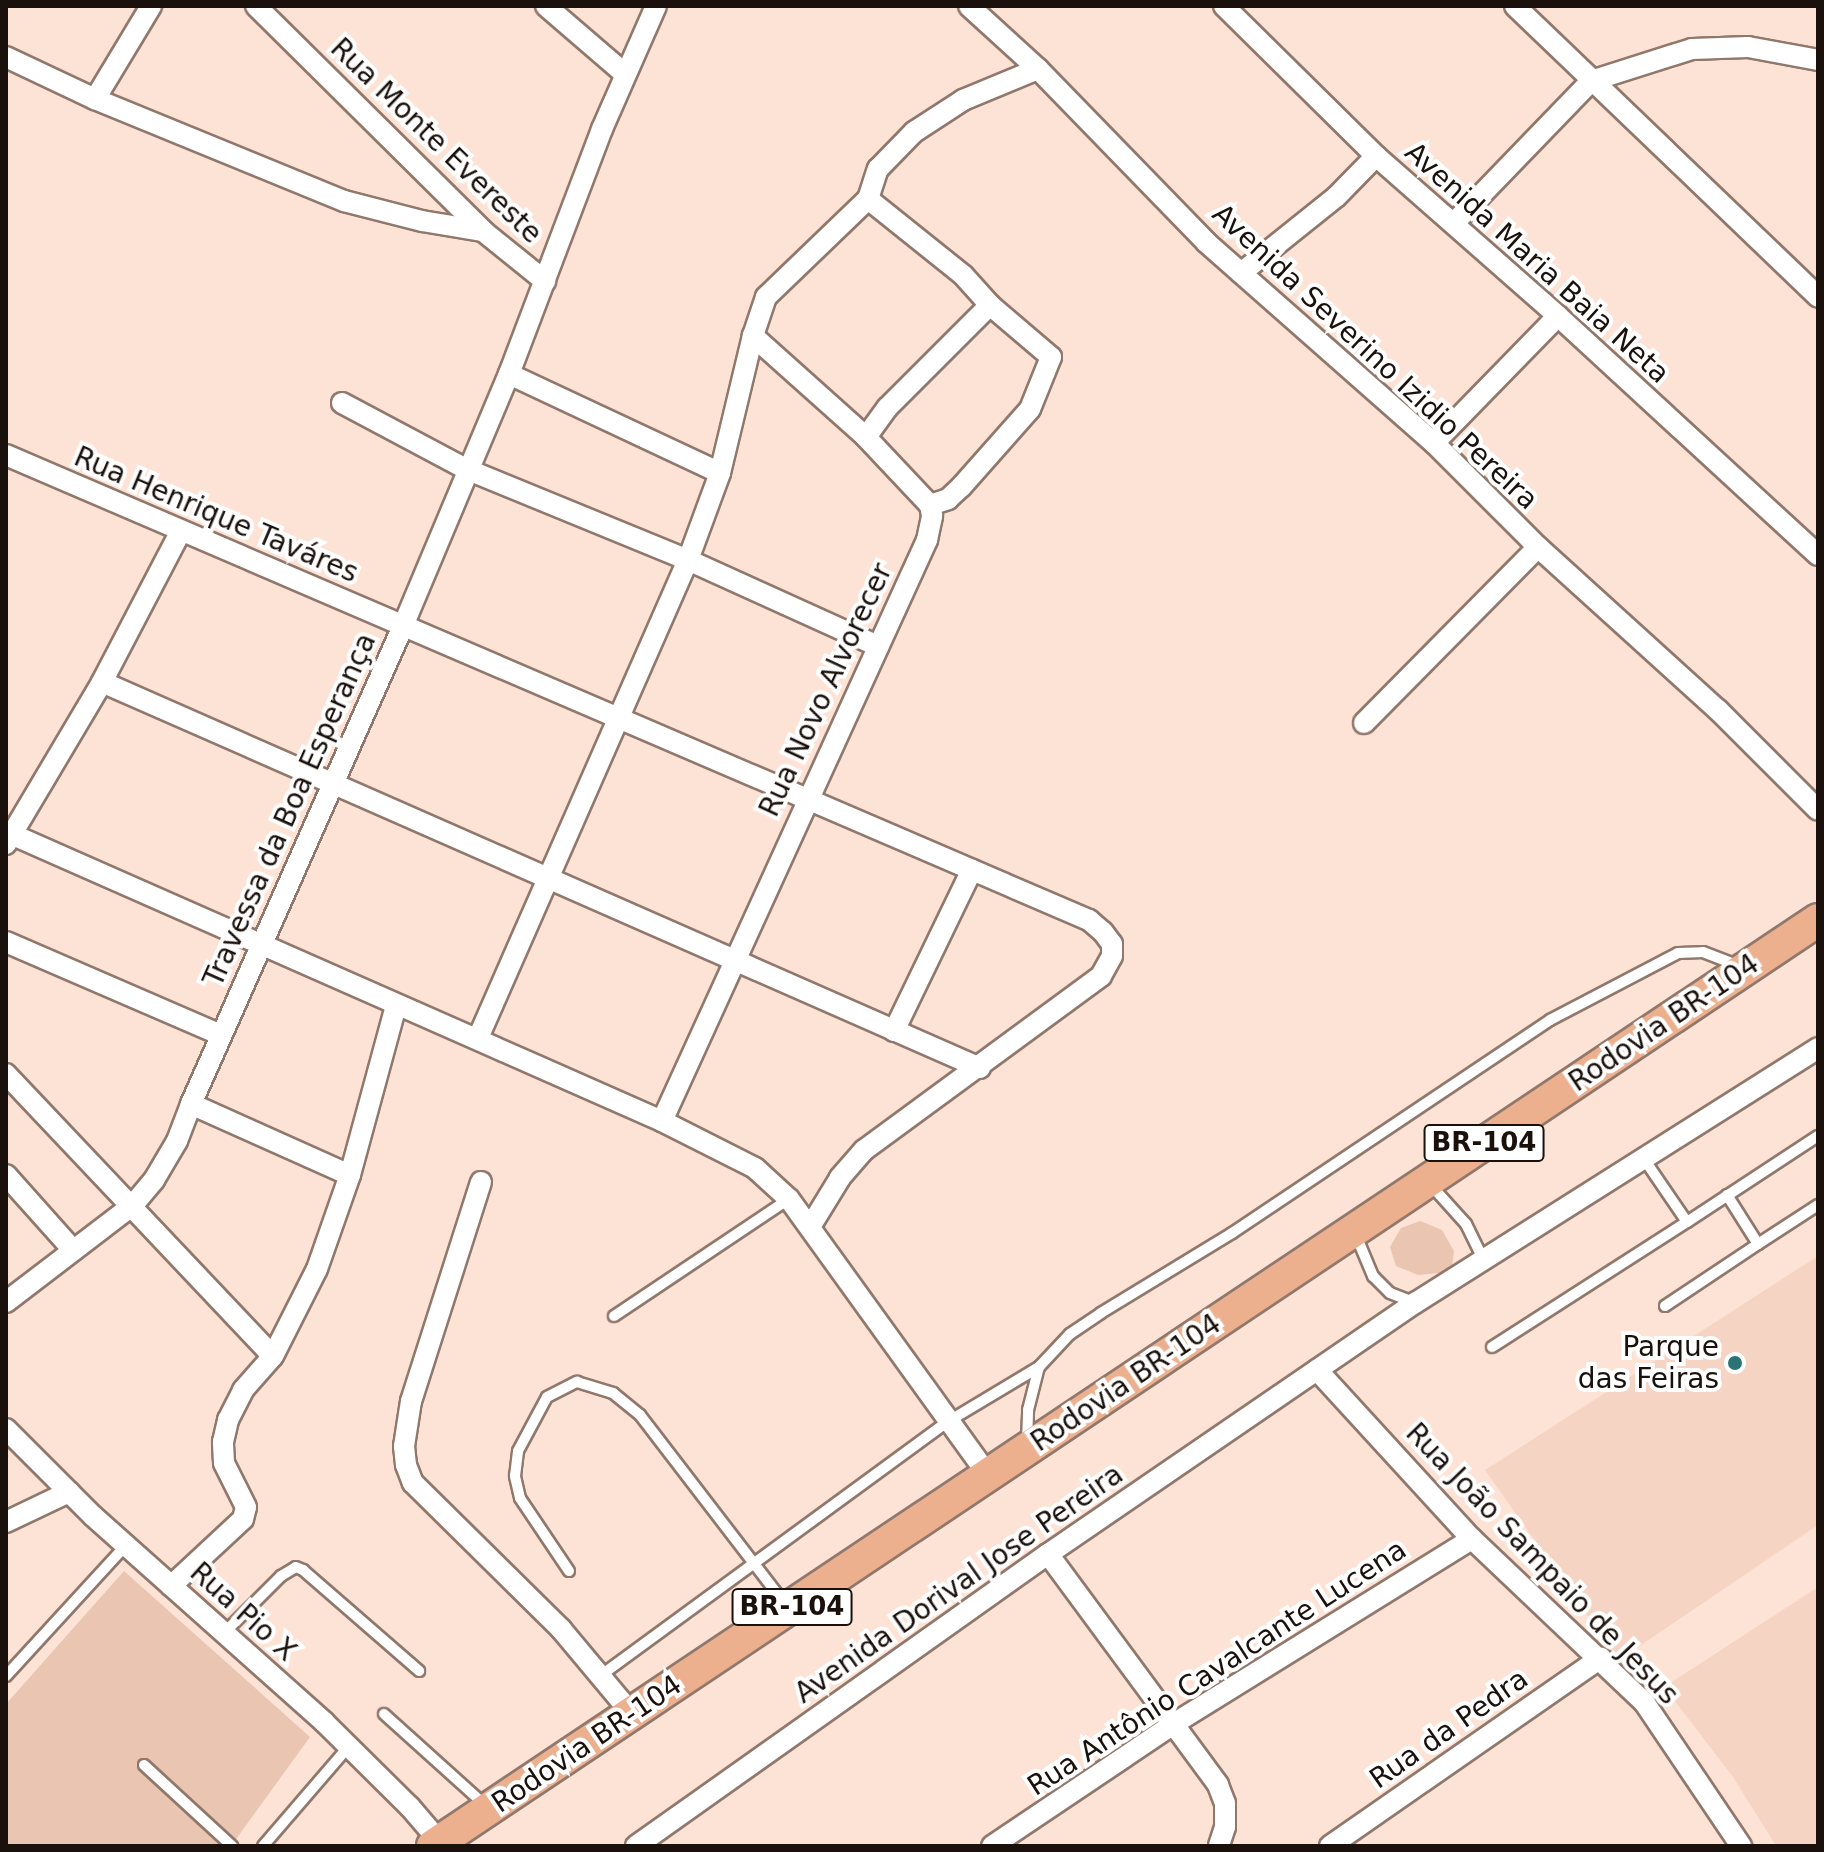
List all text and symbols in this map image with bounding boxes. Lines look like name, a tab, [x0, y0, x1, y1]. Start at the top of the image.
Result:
street label: Rua Monte Evereste	[323, 31, 549, 251]
street label: Avenida Maria Baia Neta	[1398, 135, 1676, 391]
street label: Avenida Severino Izidio Pereira	[1205, 197, 1545, 517]
street label: Rua Henrique Taváres	[69, 440, 363, 590]
street label: Rua Novo Alvorecer	[753, 558, 899, 822]
street label: Travessa da Boa Esperança	[197, 628, 383, 992]
street label: Rodovia BR-104	[1563, 947, 1765, 1099]
road number: BR-104	[1422, 1121, 1546, 1165]
street label: Rodovia BR-104	[1025, 1307, 1227, 1459]
place label: Parque das Feiras	[1578, 1330, 1719, 1396]
marker: Parque das Feiras	[1726, 1354, 1744, 1372]
street label: Rua João Sampaio de Jesus	[1399, 1416, 1685, 1712]
street label: Avenida Dorival Jose Pereira	[788, 1458, 1130, 1710]
street label: Rua Antônio Cavalcante Lucena	[1021, 1533, 1413, 1803]
street label: Rua Pio X	[183, 1556, 303, 1668]
road number: BR-104	[730, 1585, 854, 1629]
street label: Rua da Pedra	[1363, 1662, 1535, 1796]
street label: Rodovia BR-104	[486, 1668, 688, 1820]

